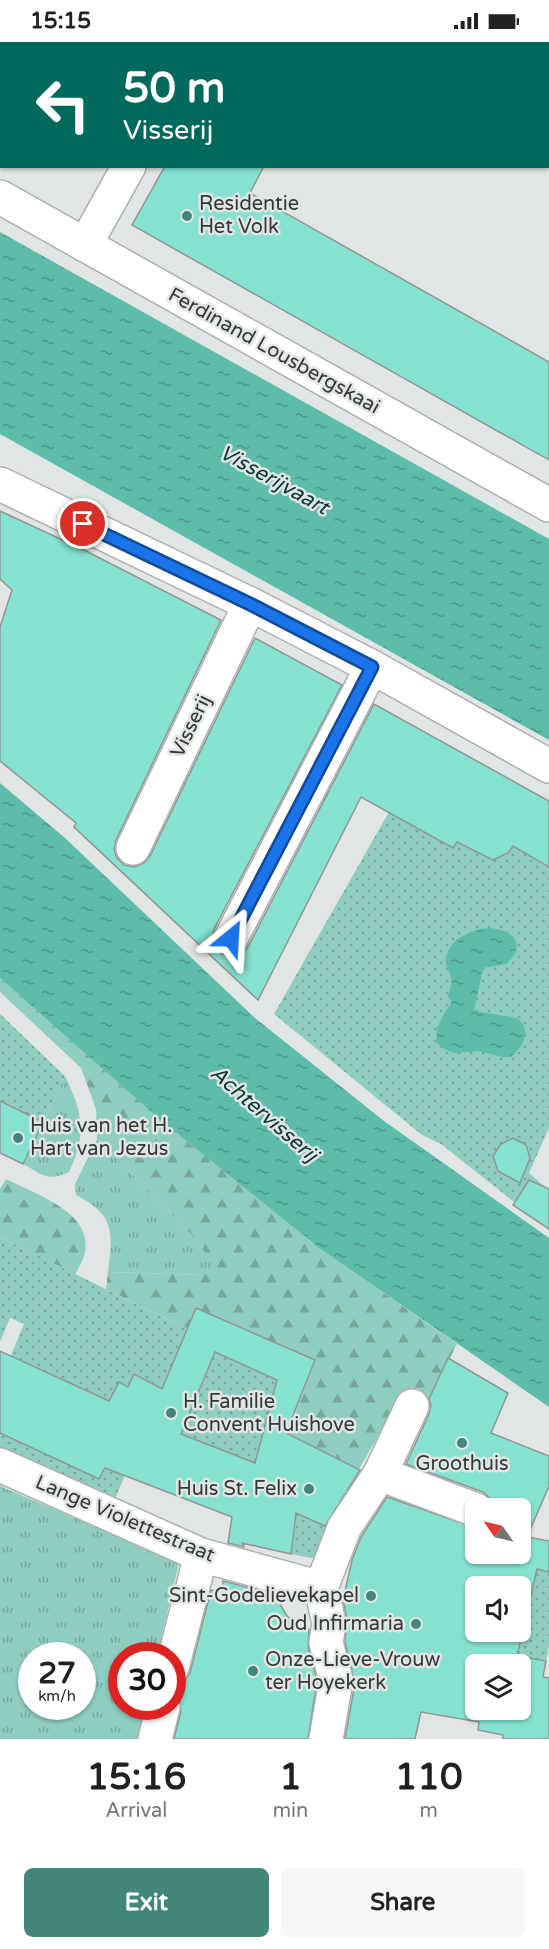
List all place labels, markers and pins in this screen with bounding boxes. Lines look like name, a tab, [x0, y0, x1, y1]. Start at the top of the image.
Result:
place label: Residentie Het Volk	[199, 192, 299, 239]
marker: Residentie Het Volk	[180, 209, 194, 223]
pin	[57, 498, 108, 549]
place label: Huis van het H. Hart van Jezus	[30, 1114, 173, 1161]
marker: Huis van het H. Hart van Jezus	[11, 1131, 25, 1145]
place label: H. Familie Convent Huishove	[183, 1390, 355, 1437]
marker: H. Familie Convent Huishove	[164, 1406, 178, 1420]
marker: Groothuis	[455, 1436, 469, 1450]
place label: Groothuis	[415, 1452, 509, 1476]
place label: Huis St. Felix	[177, 1477, 297, 1501]
marker: Huis St. Felix	[302, 1482, 316, 1496]
place label: Sint-Godelievekapel	[169, 1584, 359, 1608]
marker: Sint-Godelievekapel	[364, 1589, 378, 1603]
place label: Oud Infirmaria	[267, 1612, 404, 1636]
marker: Oud Infirmaria	[409, 1617, 423, 1631]
place label: Onze-Lieve-Vrouw ter Hoyekerk	[265, 1648, 440, 1695]
marker: Onze-Lieve-Vrouw ter Hoyekerk	[246, 1664, 260, 1678]

